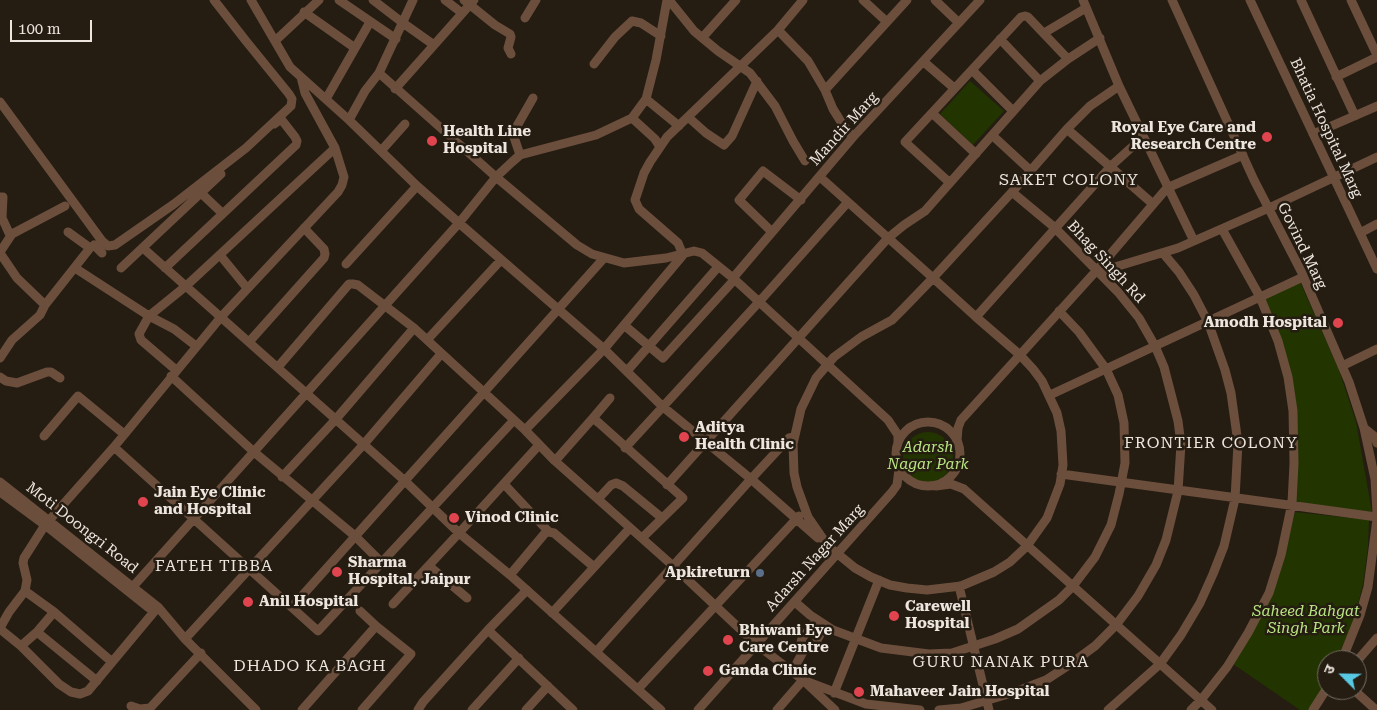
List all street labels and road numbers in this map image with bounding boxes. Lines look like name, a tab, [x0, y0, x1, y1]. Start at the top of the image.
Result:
street label: Bhatia Hospital Marg	[1286, 55, 1366, 201]
street label: Mandir Marg	[806, 88, 882, 170]
street label: Govind Marg	[1273, 200, 1331, 292]
street label: Bhag Singh Rd	[1063, 217, 1149, 307]
street label: Moti Doongri Road	[22, 479, 142, 577]
street label: Adarsh Nagar Marg	[762, 501, 868, 615]

